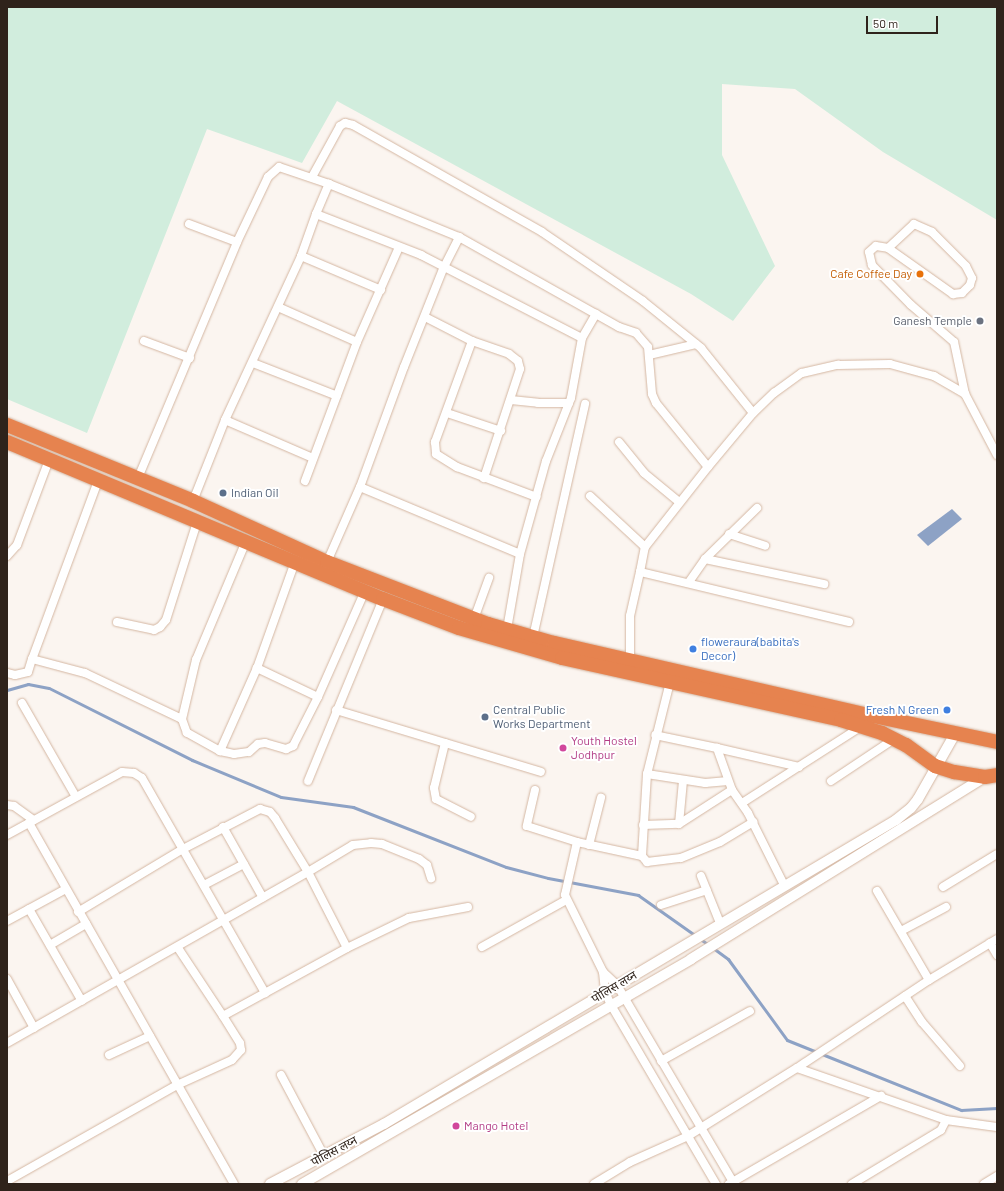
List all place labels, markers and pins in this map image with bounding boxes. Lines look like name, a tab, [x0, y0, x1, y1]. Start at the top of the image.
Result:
place label: Cafe Coffee Day	[830, 267, 912, 281]
marker: Cafe Coffee Day	[915, 269, 925, 279]
place label: Ganesh Temple	[893, 314, 972, 328]
marker: Ganesh Temple	[975, 316, 985, 326]
place label: Indian Oil	[231, 486, 278, 500]
marker: Indian Oil	[218, 488, 228, 498]
place label: floweraura(babita's Decor)	[701, 635, 799, 663]
marker: floweraura(babita's Decor)	[688, 644, 698, 654]
place label: Central Public Works Department	[493, 703, 591, 731]
place label: Fresh N Green	[866, 703, 939, 717]
marker: Fresh N Green	[942, 705, 952, 715]
marker: Central Public Works Department	[480, 712, 490, 722]
place label: Youth Hostel Jodhpur	[571, 734, 637, 762]
marker: Youth Hostel Jodhpur	[558, 743, 568, 753]
place label: Mango Hotel	[464, 1119, 528, 1133]
marker: Mango Hotel	[451, 1121, 461, 1131]

